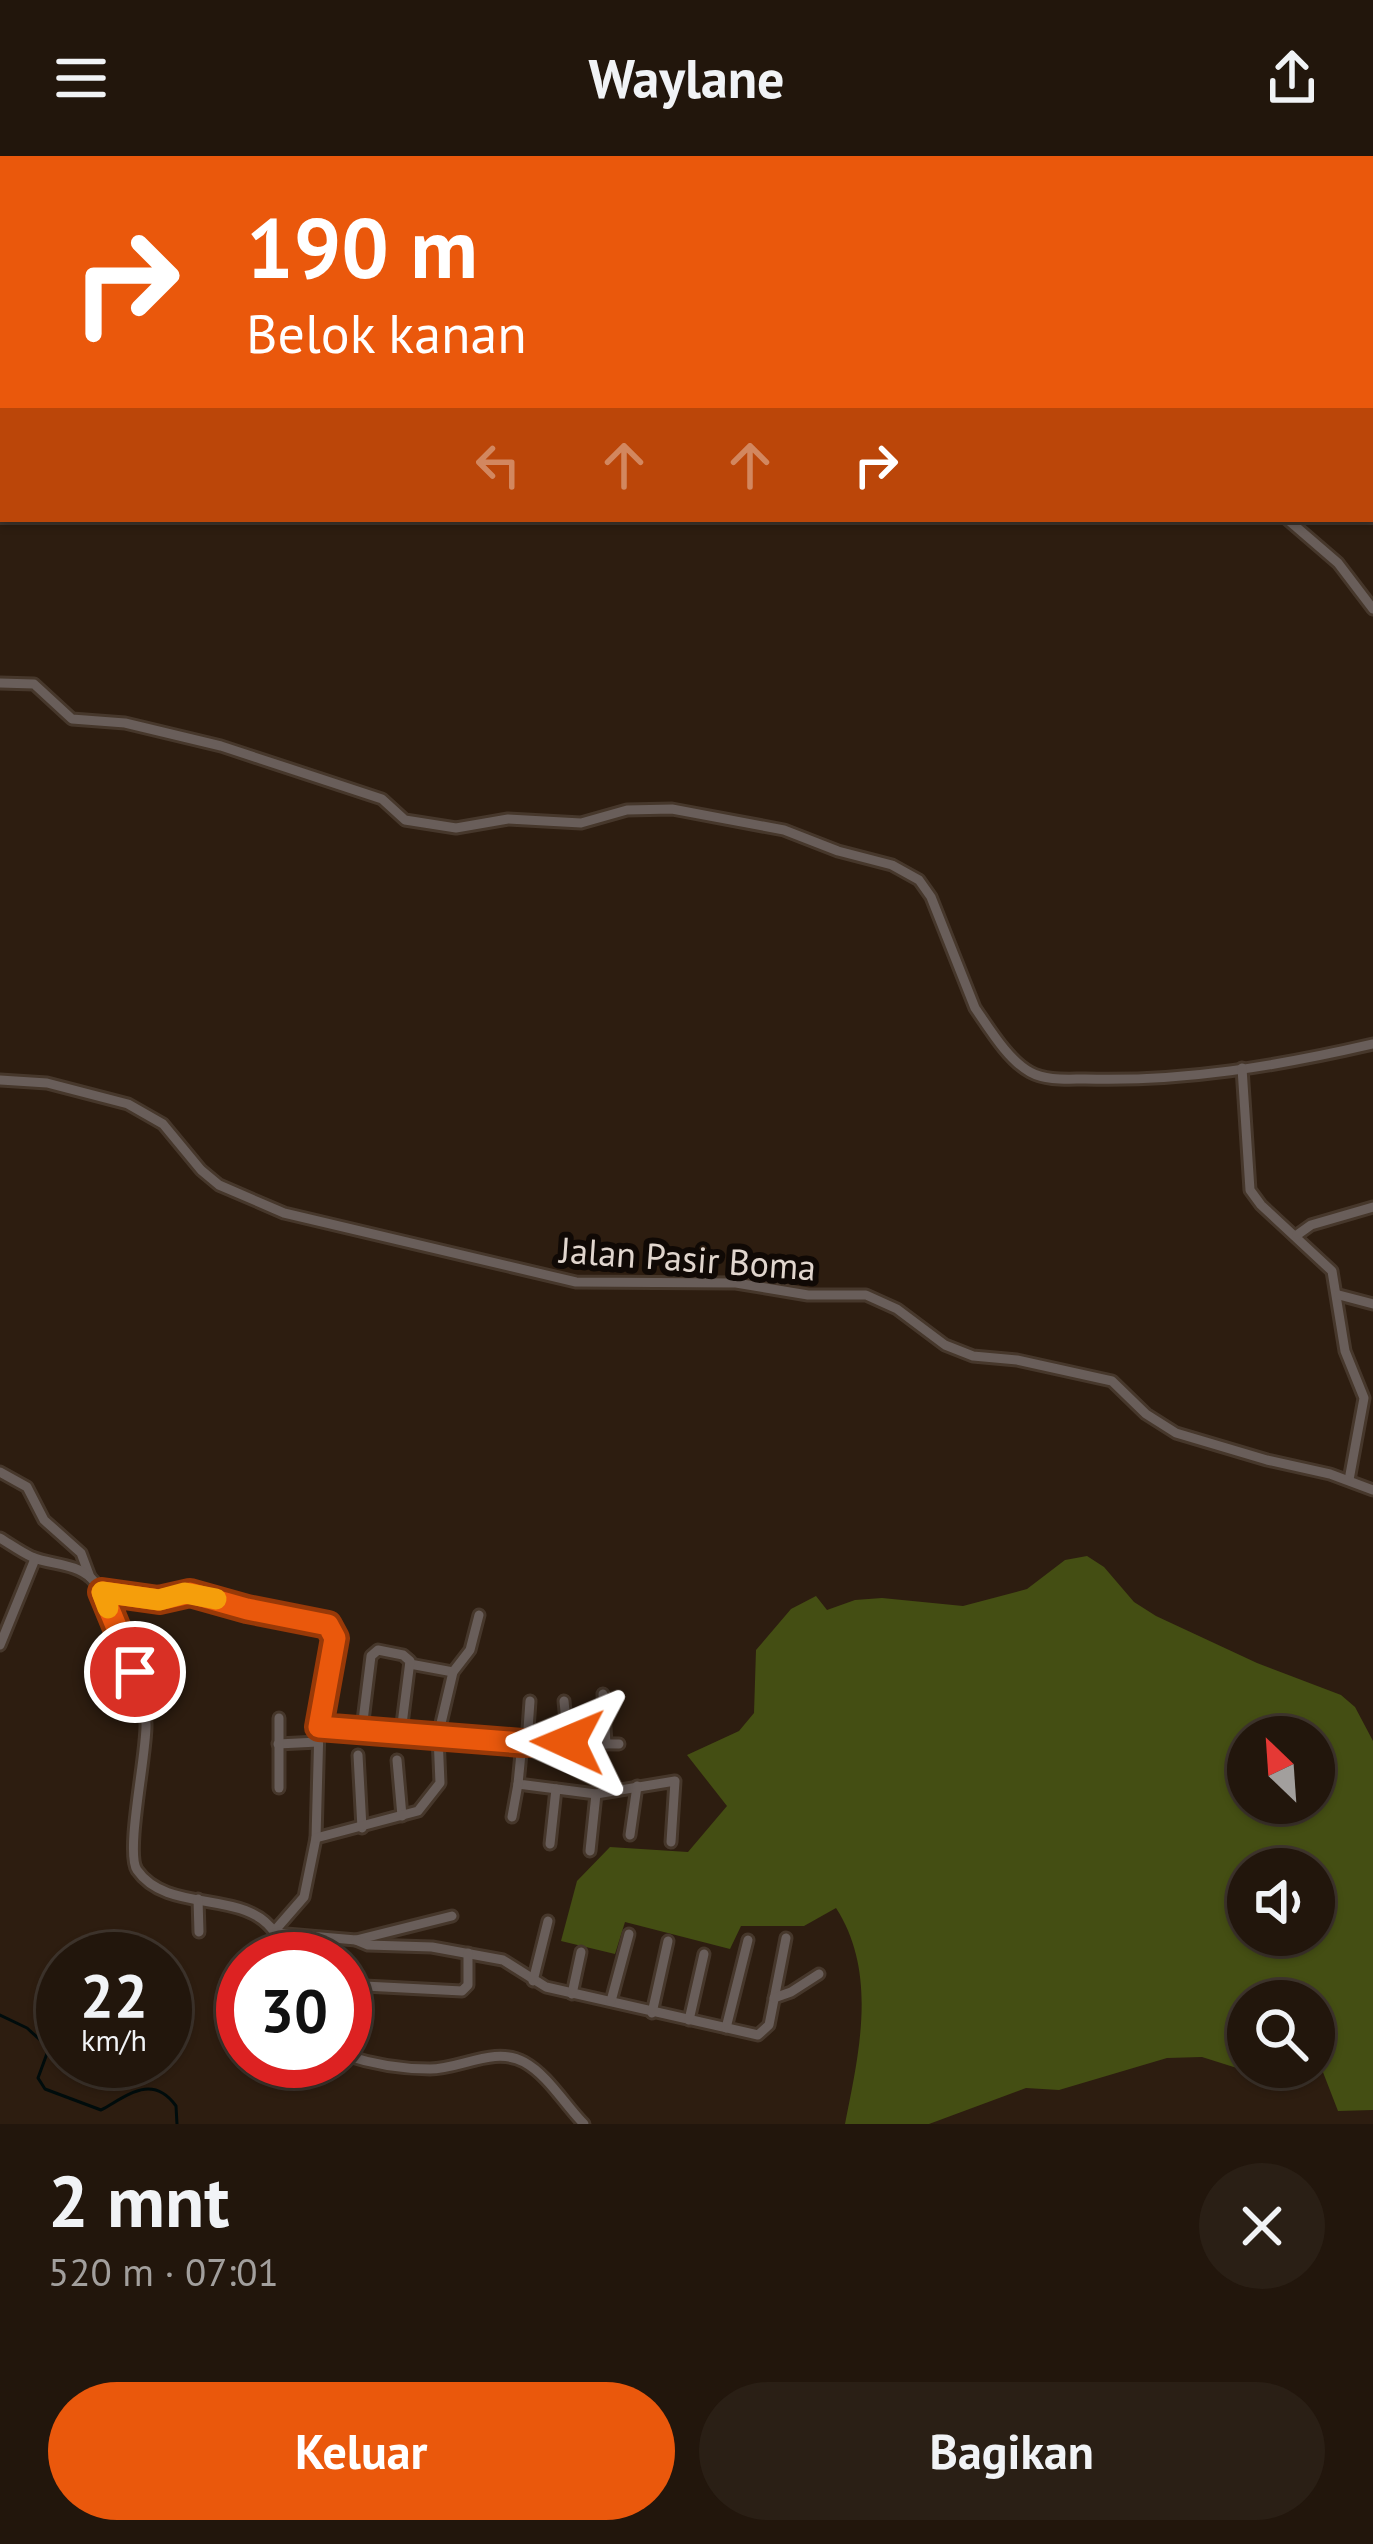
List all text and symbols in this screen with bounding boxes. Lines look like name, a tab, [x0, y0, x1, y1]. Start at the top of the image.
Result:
text: Waylane	[588, 43, 785, 113]
icon: menu	[48, 45, 114, 111]
icon: share	[1259, 45, 1325, 111]
text: 190 m	[246, 192, 478, 301]
icon: right	[48, 204, 204, 360]
text: Belok kanan	[246, 298, 527, 368]
icon: left	[465, 432, 531, 498]
icon: ahead	[591, 432, 657, 498]
icon: ahead	[717, 432, 783, 498]
icon: right	[843, 432, 909, 498]
street label: Jalan Pasir Boma	[556, 1225, 818, 1290]
pin	[84, 1621, 186, 1723]
icon: arrive	[102, 1639, 168, 1705]
position arrow	[505, 1679, 631, 1805]
north arrow	[1227, 1716, 1335, 1824]
map controls	[1227, 1716, 1335, 2088]
button: sound	[1227, 1848, 1335, 1956]
speed limit sign: 30	[216, 1932, 372, 2088]
text: 22	[80, 1956, 148, 2034]
button: search	[1227, 1980, 1335, 2088]
text: km/h	[81, 2020, 147, 2059]
text: 2 mnt	[48, 2154, 229, 2247]
button: close	[1199, 2163, 1325, 2289]
text: 520 m · 07:01	[48, 2246, 279, 2297]
button: Keluar	[48, 2382, 675, 2520]
button: Bagikan	[699, 2382, 1325, 2520]

